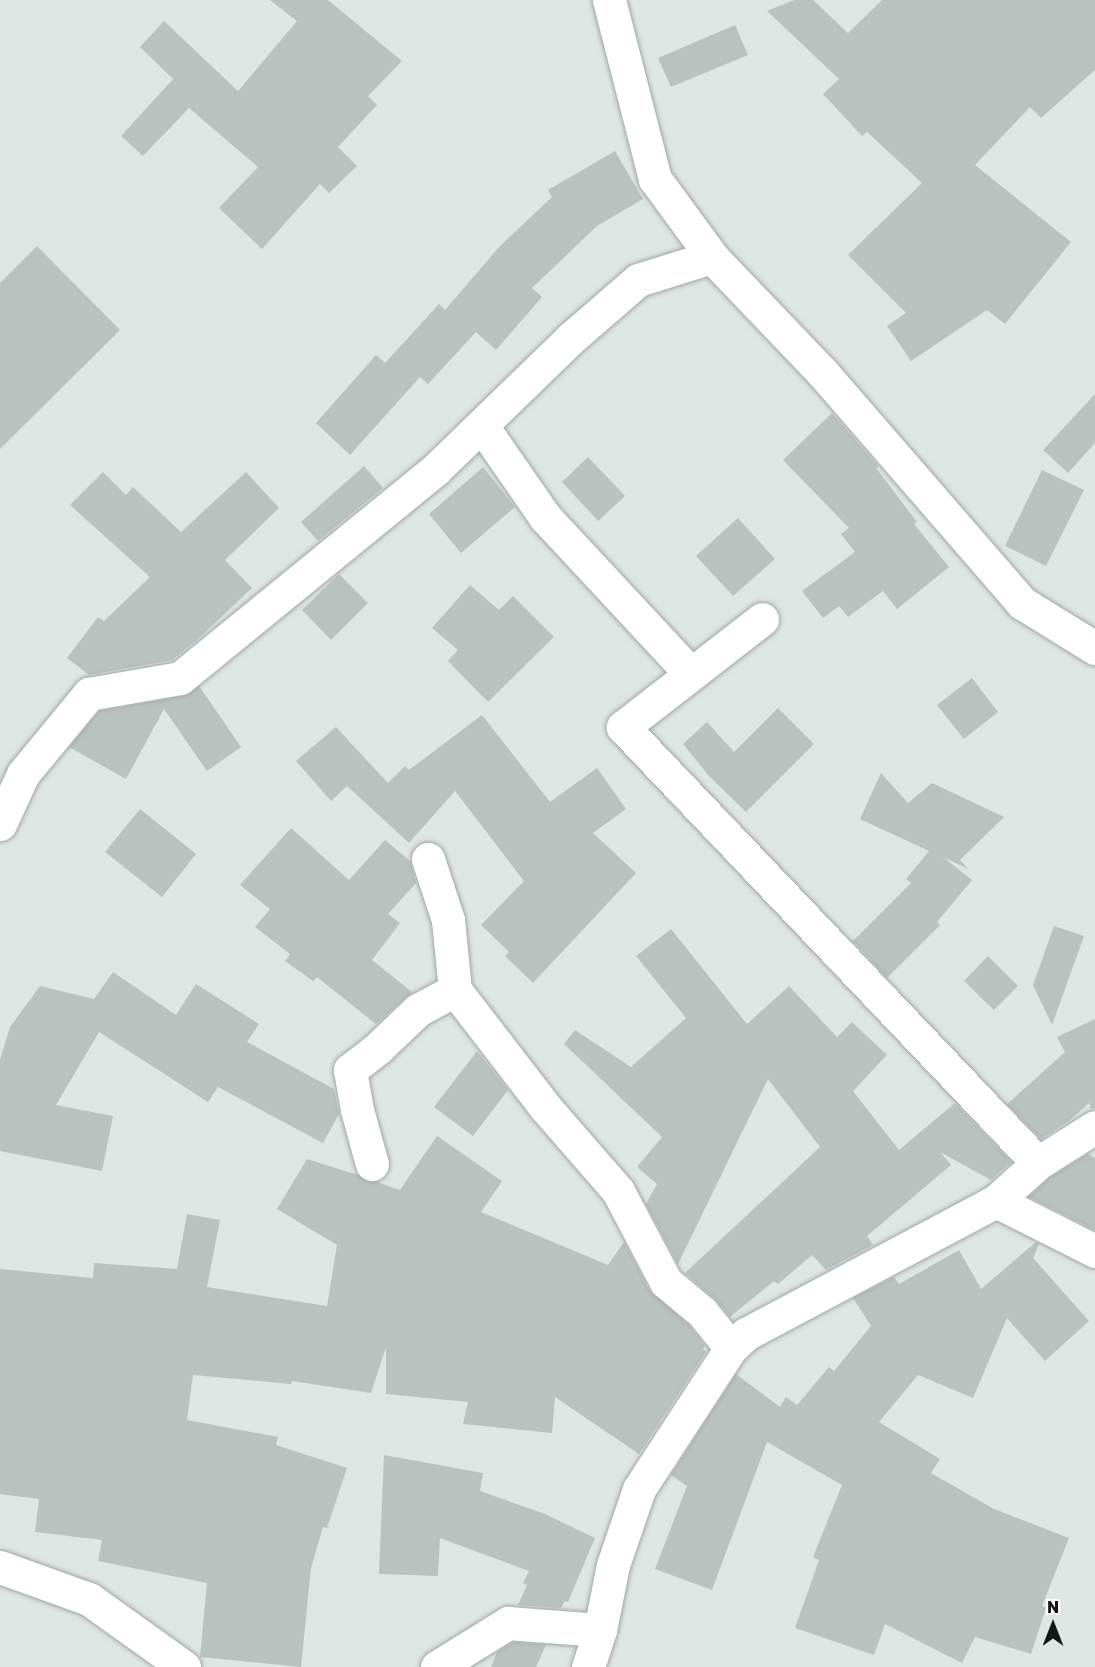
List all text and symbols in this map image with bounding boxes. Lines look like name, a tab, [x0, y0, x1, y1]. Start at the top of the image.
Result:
north arrow	[1023, 1595, 1083, 1655]
text: N	[1047, 1597, 1059, 1617]

